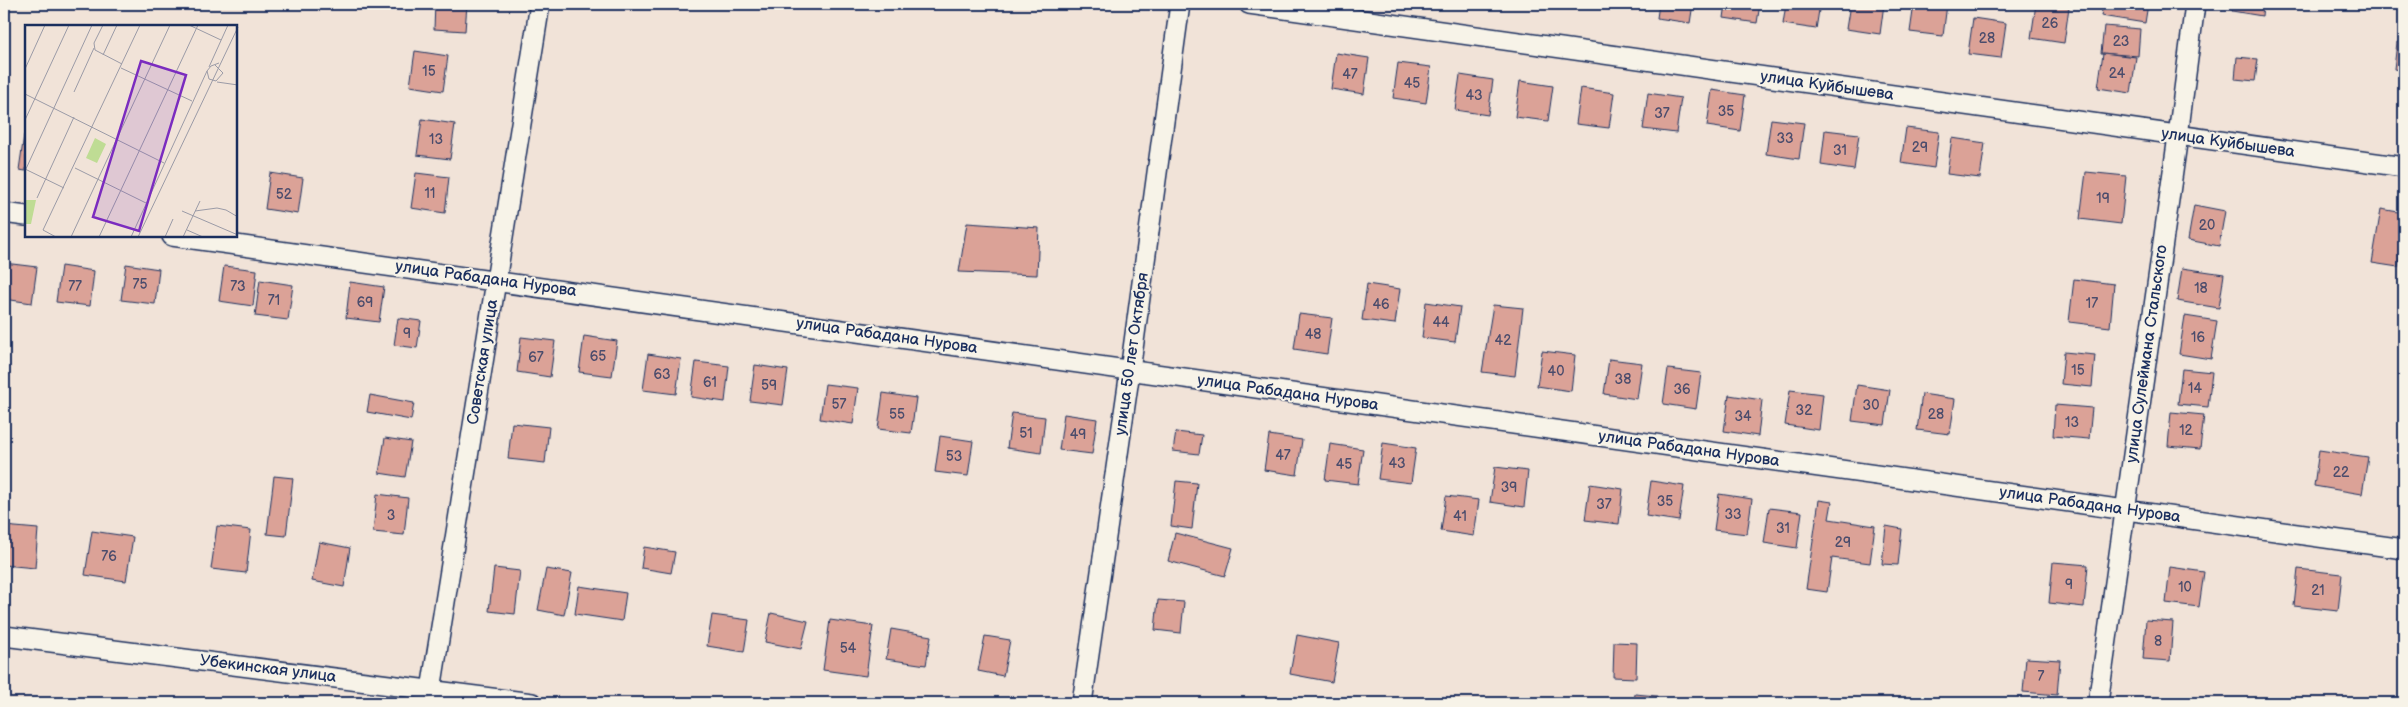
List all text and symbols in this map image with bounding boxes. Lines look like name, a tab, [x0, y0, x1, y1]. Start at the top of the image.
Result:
house number: 26	[2042, 15, 2059, 32]
inset map	[25, 25, 238, 238]
house number: 28	[1979, 30, 1995, 47]
house number: 23	[2113, 33, 2129, 50]
house number: 15	[422, 63, 436, 80]
house number: 24	[2109, 65, 2126, 82]
house number: 47	[1342, 66, 1358, 83]
street label: улица Куйбышева	[1759, 67, 1896, 105]
house number: 45	[1404, 75, 1420, 92]
house number: 43	[1465, 87, 1483, 104]
house number: 35	[1718, 103, 1734, 120]
house number: 37	[1654, 105, 1670, 122]
street label: улица Куйбышева	[2160, 124, 2297, 162]
house number: 33	[1776, 130, 1794, 147]
house number: 13	[429, 131, 443, 148]
house number: 29	[1912, 139, 1928, 156]
house number: 31	[1833, 142, 1847, 159]
house number: 11	[425, 185, 435, 202]
house number: 52	[276, 186, 293, 203]
house number: 19	[2096, 190, 2110, 207]
house number: 20	[2199, 217, 2215, 234]
street label: улица Сулеймана Стальского	[2122, 244, 2172, 464]
street label: улица Рабадана Нурова	[394, 257, 578, 301]
street label: улица 50 лет Октября	[1111, 271, 1153, 437]
house number: 75	[133, 276, 147, 293]
house number: 77	[68, 278, 82, 295]
house number: 73	[230, 278, 246, 295]
house number: 18	[2194, 280, 2208, 297]
house number: 71	[268, 292, 280, 309]
house number: 69	[357, 294, 373, 311]
house number: 17	[2086, 295, 2098, 312]
house number: 46	[1372, 296, 1390, 313]
street label: Советская улица	[464, 297, 502, 426]
street label: улица Рабадана Нурова	[795, 314, 979, 358]
house number: 44	[1432, 314, 1450, 331]
house number: 9	[403, 325, 411, 342]
house number: 48	[1305, 326, 1321, 343]
house number: 16	[2191, 329, 2205, 346]
house number: 42	[1495, 332, 1512, 349]
house number: 65	[590, 348, 606, 365]
house number: 67	[528, 349, 544, 366]
house number: 15	[2071, 362, 2085, 379]
house number: 40	[1548, 363, 1564, 380]
house number: 63	[653, 366, 671, 383]
street label: улица Рабадана Нурова	[1196, 371, 1380, 415]
house number: 38	[1615, 371, 1631, 388]
house number: 61	[703, 374, 717, 391]
house number: 59	[761, 377, 777, 394]
house number: 14	[2188, 380, 2202, 397]
house number: 36	[1673, 381, 1691, 398]
house number: 57	[832, 396, 847, 413]
house number: 30	[1863, 397, 1879, 414]
house number: 32	[1796, 402, 1813, 419]
house number: 55	[889, 406, 905, 423]
house number: 28	[1928, 406, 1944, 423]
house number: 34	[1734, 408, 1752, 425]
house number: 13	[2065, 414, 2079, 431]
house number: 12	[2179, 422, 2194, 439]
house number: 51	[1019, 425, 1033, 442]
house number: 49	[1070, 426, 1086, 443]
street label: улица Рабадана Нурова	[1597, 427, 1781, 471]
house number: 47	[1275, 447, 1291, 464]
house number: 53	[946, 448, 962, 465]
house number: 43	[1388, 455, 1406, 472]
house number: 45	[1336, 456, 1352, 473]
house number: 22	[2333, 464, 2350, 481]
house number: 39	[1501, 479, 1517, 496]
street label: улица Рабадана Нурова	[1998, 483, 2182, 527]
house number: 35	[1657, 493, 1673, 510]
house number: 37	[1596, 496, 1612, 513]
house number: 33	[1724, 506, 1742, 523]
house number: 3	[387, 507, 395, 524]
house number: 41	[1453, 508, 1467, 525]
house number: 31	[1776, 520, 1790, 537]
house number: 29	[1835, 534, 1851, 551]
house number: 76	[101, 548, 117, 565]
house number: 9	[2065, 576, 2073, 593]
house number: 10	[2178, 579, 2192, 596]
house number: 21	[2311, 582, 2325, 599]
house number: 8	[2154, 633, 2162, 650]
house number: 54	[840, 640, 857, 657]
street label: Убекинская улица	[199, 651, 338, 687]
house number: 7	[2038, 668, 2045, 685]

